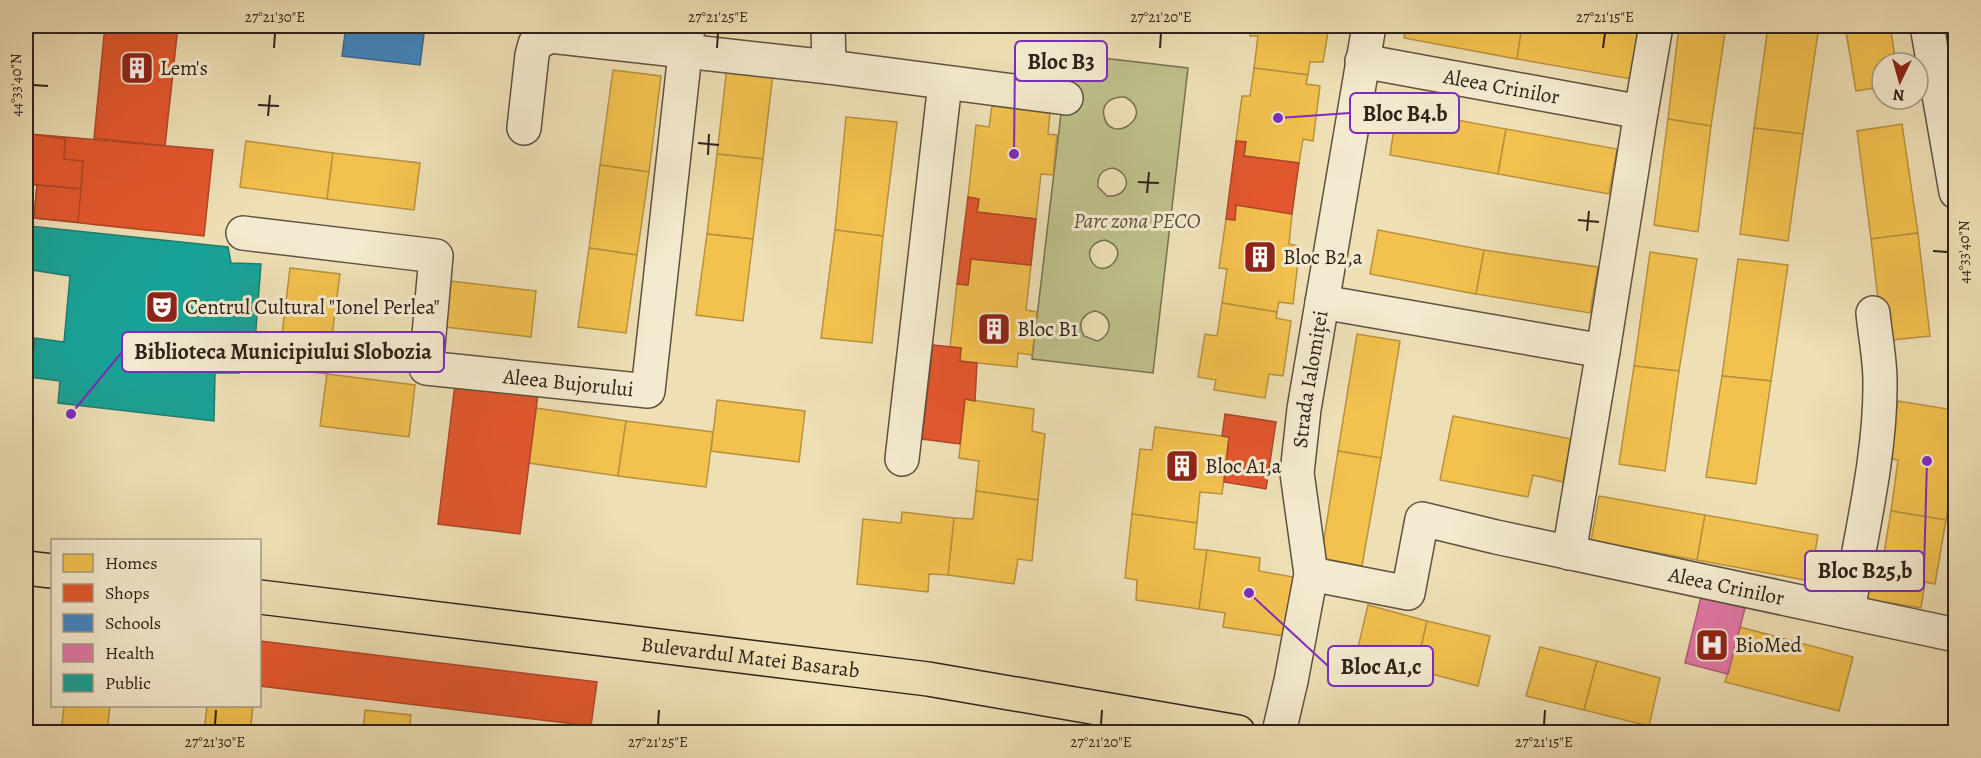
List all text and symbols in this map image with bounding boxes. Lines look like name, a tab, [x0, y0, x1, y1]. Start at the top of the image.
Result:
text: 27°21'30"E	[245, 7, 305, 27]
text: 27°21'25"E	[688, 7, 748, 27]
text: 27°21'20"E	[1130, 7, 1192, 27]
text: 27°21'15"E	[1576, 7, 1634, 27]
callout: Bloc B3	[1015, 41, 1107, 81]
text: Bloc B3	[1027, 47, 1095, 77]
building icon: Lem's	[119, 50, 155, 86]
north arrow	[1870, 51, 1930, 111]
text: 44°33'40"N	[6, 53, 26, 117]
place label: Lem's	[160, 54, 208, 82]
street label: Aleea Crinilor	[1440, 62, 1562, 111]
text: N	[1892, 83, 1906, 106]
callout: Bloc B4.b	[1350, 93, 1459, 133]
text: Bloc B4.b	[1362, 99, 1448, 129]
park label: Parc zona PECO	[1073, 207, 1201, 235]
text: 44°33'40"N	[1954, 220, 1974, 284]
building icon: Bloc B2,a	[1242, 239, 1278, 275]
place label: Bloc B2,a	[1283, 243, 1363, 271]
theatre icon: Centrul Cultural "Ionel Perlea"	[144, 289, 180, 325]
place label: Centrul Cultural "Ionel Perlea"	[185, 293, 440, 321]
street label: Strada Ialomiței	[1286, 308, 1335, 450]
building icon: Bloc B1	[976, 311, 1012, 347]
place label: Bloc B1	[1017, 315, 1078, 343]
callout: Biblioteca Municipiului Slobozia	[122, 332, 444, 372]
text: Biblioteca Municipiului Slobozia	[134, 337, 432, 367]
street label: Aleea Bujorului	[501, 362, 635, 403]
building icon: Bloc A1,a	[1164, 448, 1200, 484]
place label: Bloc A1,a	[1205, 452, 1282, 480]
legend	[51, 539, 261, 707]
text: Homes	[105, 551, 157, 575]
callout: Bloc B25,b	[1805, 551, 1924, 591]
text: Bloc B25,b	[1818, 556, 1912, 586]
street label: Aleea Crinilor	[1665, 560, 1787, 612]
text: Shops	[105, 581, 150, 605]
text: Schools	[105, 611, 161, 635]
hospital icon: BioMed	[1694, 627, 1730, 663]
street label: Bulevardul Matei Basarab	[640, 630, 861, 684]
place label: BioMed	[1735, 631, 1802, 659]
text: Health	[105, 641, 155, 665]
callout: Bloc A1,c	[1328, 646, 1433, 686]
text: Bloc A1,c	[1341, 652, 1421, 682]
text: Public	[105, 671, 151, 695]
text: 27°21'30"E	[185, 732, 245, 752]
text: 27°21'25"E	[628, 732, 688, 752]
text: 27°21'20"E	[1070, 732, 1132, 752]
text: 27°21'15"E	[1515, 732, 1573, 752]

